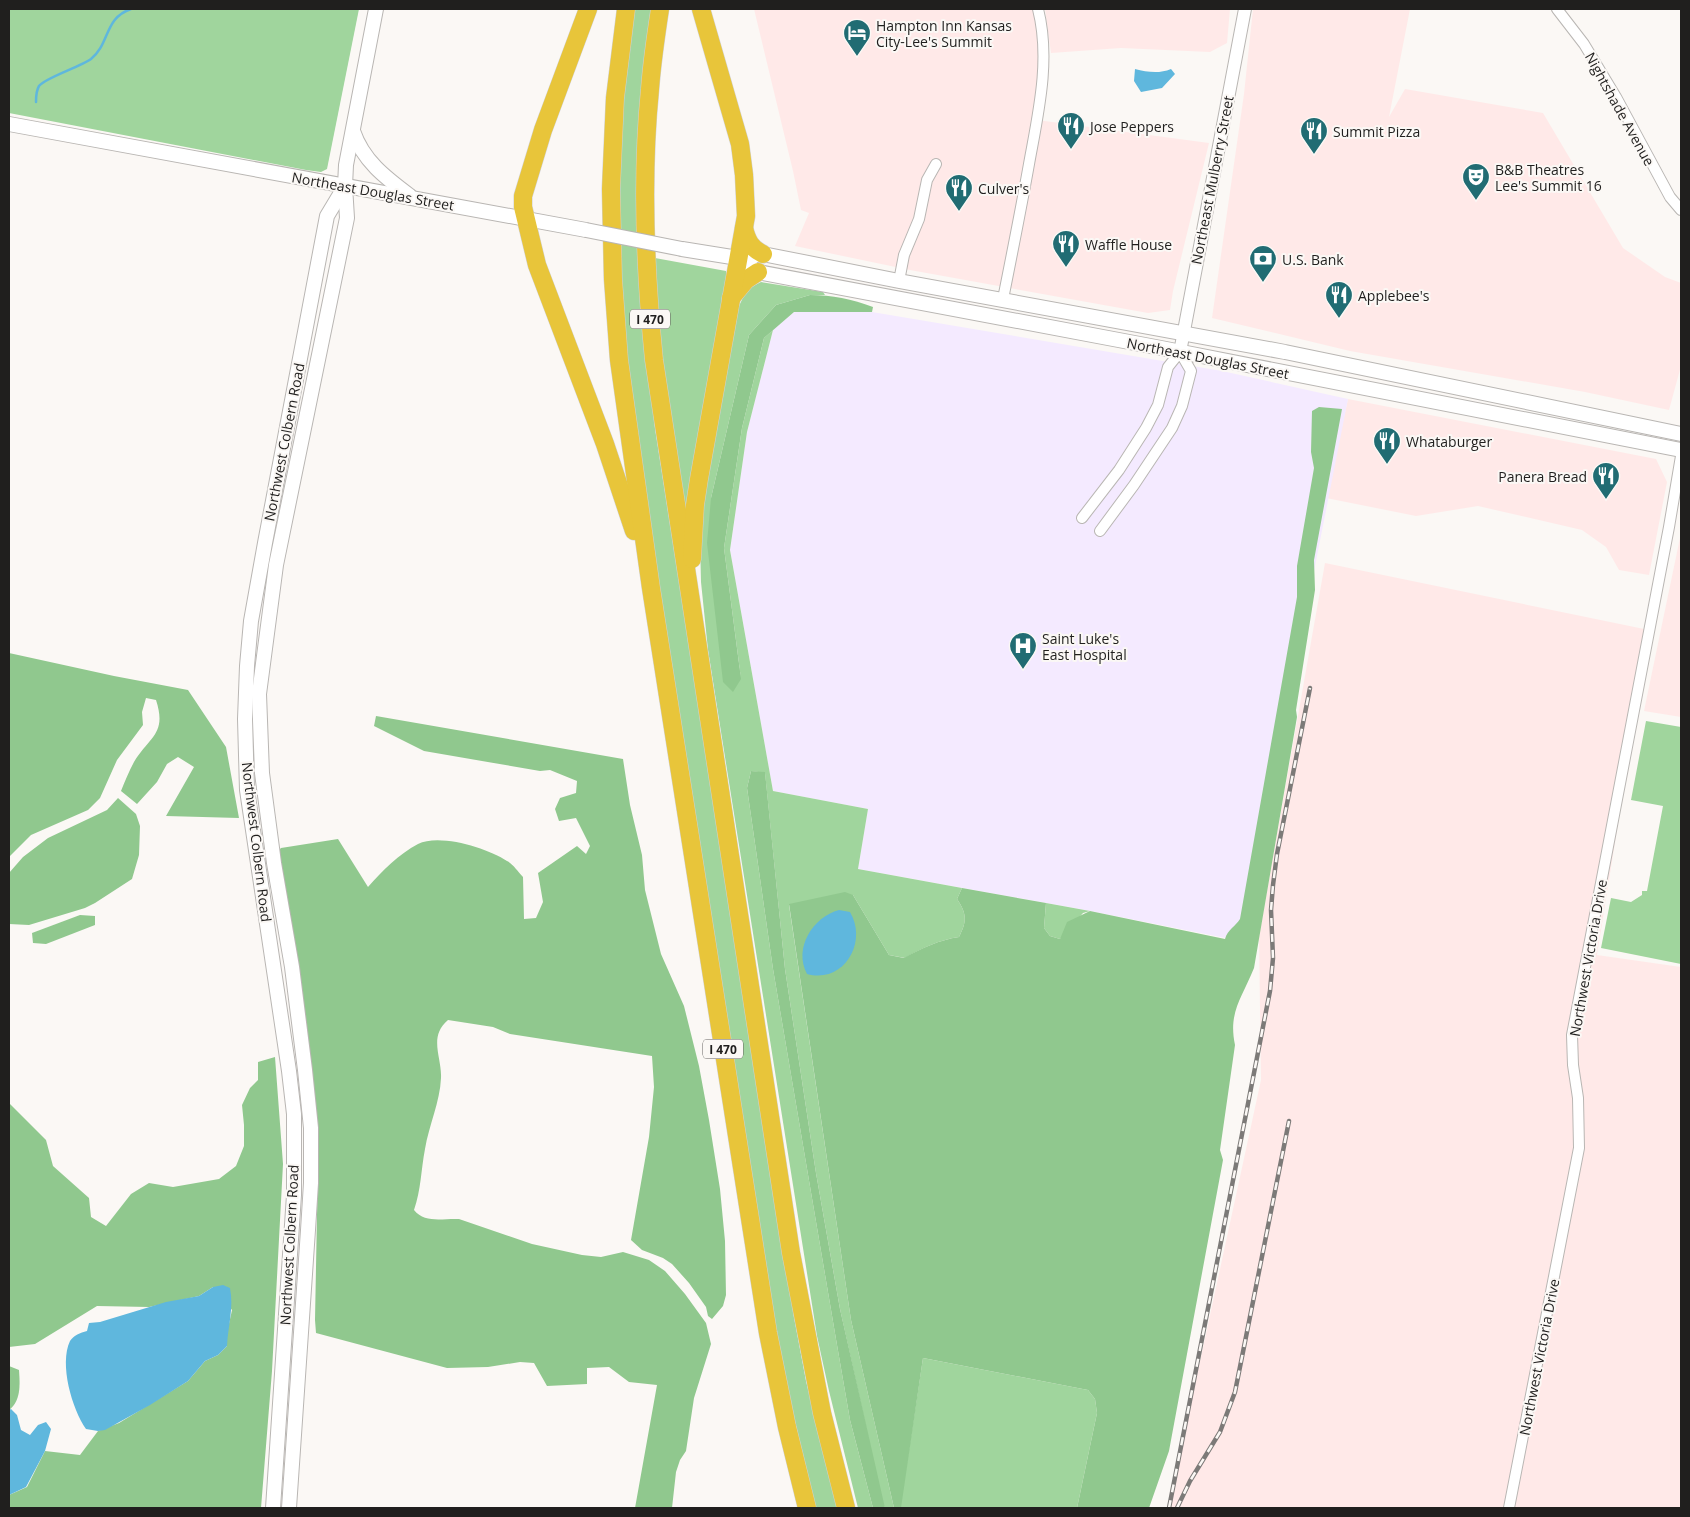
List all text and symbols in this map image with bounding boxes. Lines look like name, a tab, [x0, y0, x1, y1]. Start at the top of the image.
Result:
place label: Hampton Inn Kansas City-Lee's Summit	[876, 16, 1012, 51]
hotel icon: Hampton Inn Kansas City-Lee's Summit	[842, 18, 872, 57]
street label: Nightshade Avenue	[1581, 49, 1659, 169]
street label: Northeast Mulberry Street	[1186, 94, 1238, 266]
restaurant icon: Jose Peppers	[1056, 111, 1086, 150]
restaurant icon: Summit Pizza	[1299, 116, 1329, 155]
place label: Jose Peppers	[1088, 117, 1174, 136]
place label: Summit Pizza	[1333, 122, 1420, 141]
place label: B&B Theatres Lee's Summit 16	[1495, 160, 1602, 195]
theatre icon: B&B Theatres Lee's Summit 16	[1461, 162, 1491, 201]
street label: Northeast Douglas Street	[290, 167, 456, 215]
restaurant icon: Culver's	[944, 173, 974, 212]
place label: Culver's	[978, 179, 1030, 198]
restaurant icon: Waffle House	[1051, 229, 1081, 268]
place label: Waffle House	[1085, 235, 1172, 254]
bank icon: U.S. Bank	[1248, 244, 1278, 283]
place label: U.S. Bank	[1282, 250, 1344, 269]
restaurant icon: Applebee's	[1324, 280, 1354, 319]
place label: Applebee's	[1358, 286, 1430, 305]
road number: I 470	[630, 310, 670, 328]
street label: Northeast Douglas Street	[1125, 333, 1291, 383]
street label: Northwest Colbern Road	[259, 361, 309, 523]
restaurant icon: Whataburger	[1372, 426, 1402, 465]
place label: Whataburger	[1406, 432, 1492, 451]
restaurant icon: Panera Bread	[1591, 461, 1621, 500]
place label: Panera Bread	[1498, 467, 1587, 486]
place label: Saint Luke's East Hospital	[1042, 629, 1127, 664]
hospital icon: Saint Luke's East Hospital	[1008, 631, 1038, 670]
street label: Northwest Colbern Road	[238, 761, 276, 923]
street label: Northwest Victoria Drive	[1565, 878, 1611, 1038]
road number: I 470	[703, 1040, 743, 1058]
street label: Northwest Colbern Road	[275, 1164, 303, 1326]
street label: Northwest Victoria Drive	[1514, 1277, 1564, 1437]

